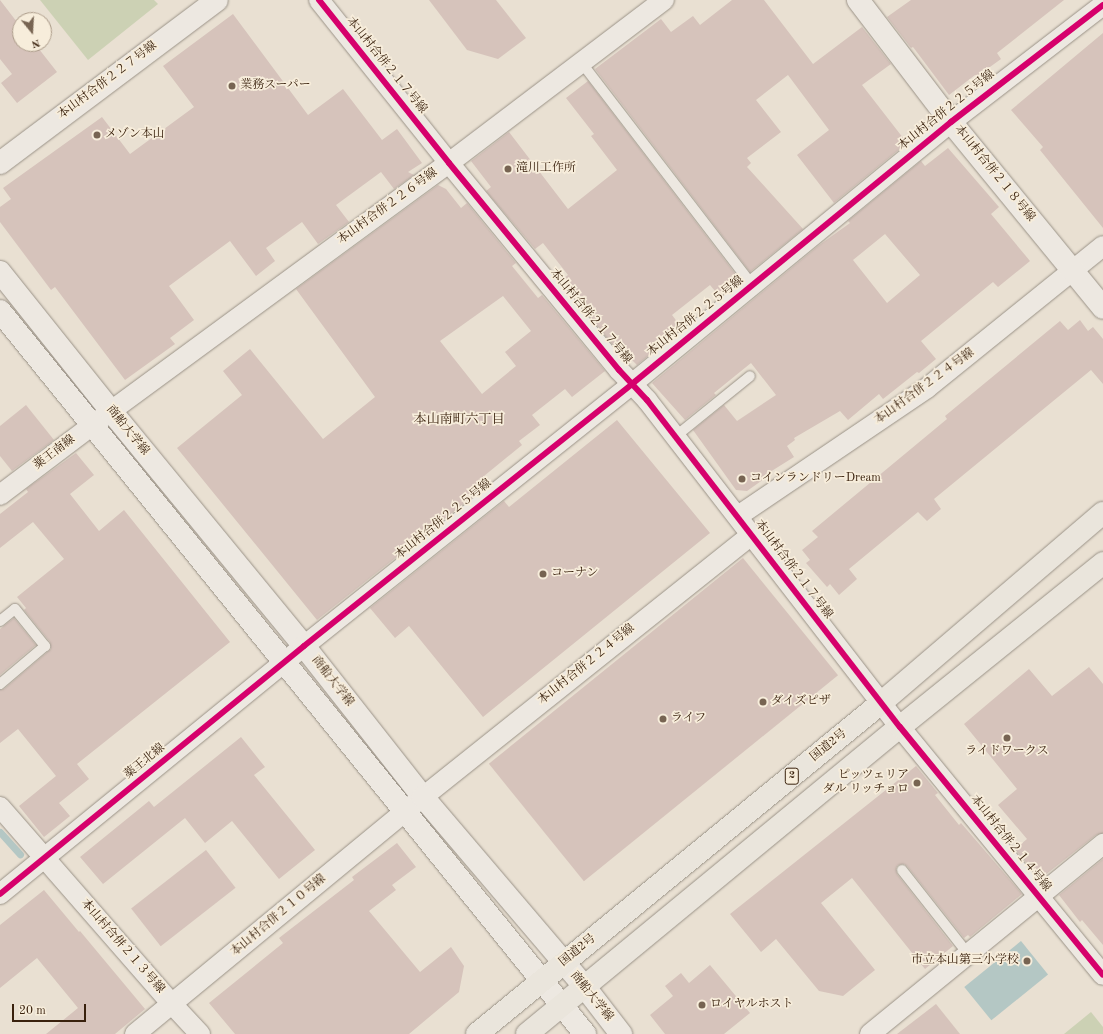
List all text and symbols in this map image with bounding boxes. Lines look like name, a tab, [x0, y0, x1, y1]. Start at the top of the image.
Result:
north arrow	[12, 12, 52, 52]
street label: 本山村合併２１７号線	[343, 15, 429, 117]
text: N	[30, 36, 41, 49]
street label: 本山村合併２２７号線	[56, 39, 160, 123]
street label: 本山村合併２２５号線	[896, 68, 998, 154]
place label: 業務スーパー	[240, 79, 311, 93]
marker: 業務スーパー	[227, 81, 237, 91]
street label: 本山村合併２１８号線	[951, 123, 1037, 225]
place label: メゾン本山	[105, 128, 165, 142]
marker: メゾン本山	[92, 130, 102, 140]
place label: 滝川工作所	[516, 162, 576, 176]
marker: 滝川工作所	[503, 164, 513, 174]
street label: 本山村合併２２６号線	[335, 166, 441, 248]
street label: 本山村合併２１７号線	[546, 266, 634, 368]
street label: 本山村合併２２５号線	[645, 274, 747, 360]
street label: 本山村合併２２４号線	[872, 346, 978, 428]
street label: 商船大学線	[103, 403, 151, 459]
district label: 本山南町六丁目	[414, 412, 504, 428]
street label: 薬王南線	[31, 433, 79, 473]
place label: コインランドリーDream	[750, 472, 881, 486]
marker: コインランドリーDream	[737, 474, 747, 484]
street label: 本山村合併２２５号線	[393, 477, 495, 563]
street label: 本山村合併２１７号線	[751, 518, 835, 622]
place label: コーナン	[551, 567, 599, 581]
marker: コーナン	[538, 569, 548, 579]
street label: 本山村合併２２４号線	[536, 622, 638, 708]
street label: 商船大学線	[308, 654, 356, 710]
place label: ダイズピザ	[771, 695, 831, 709]
marker: ダイズピザ	[758, 697, 768, 707]
place label: ライフ	[671, 712, 707, 726]
marker: ライフ	[658, 714, 668, 724]
street label: 国道2号	[808, 727, 850, 765]
marker: ライドワークス	[1002, 733, 1012, 743]
street label: 薬王北線	[122, 741, 168, 783]
place label: ライドワークス	[965, 745, 1049, 759]
road number: 2	[784, 767, 800, 785]
place label: ピッツェリア ダル リッチョロ	[822, 769, 909, 797]
marker: ピッツェリア ダル リッチョロ	[912, 778, 922, 788]
street label: 本山村合併２１４号線	[967, 793, 1053, 895]
street label: 本山村合併２１０号線	[228, 872, 330, 960]
street label: 本山村合併２１３号線	[77, 897, 167, 997]
street label: 国道2号	[557, 932, 599, 970]
place label: 市立本山第三小学校	[911, 954, 1019, 968]
marker: 市立本山第三小学校	[1022, 956, 1032, 966]
street label: 商船大学線	[567, 969, 615, 1025]
scale bar	[14, 996, 88, 1022]
place label: ロイヤルホスト	[710, 998, 794, 1012]
marker: ロイヤルホスト	[697, 1000, 707, 1010]
text: 20 m	[19, 1005, 46, 1017]

